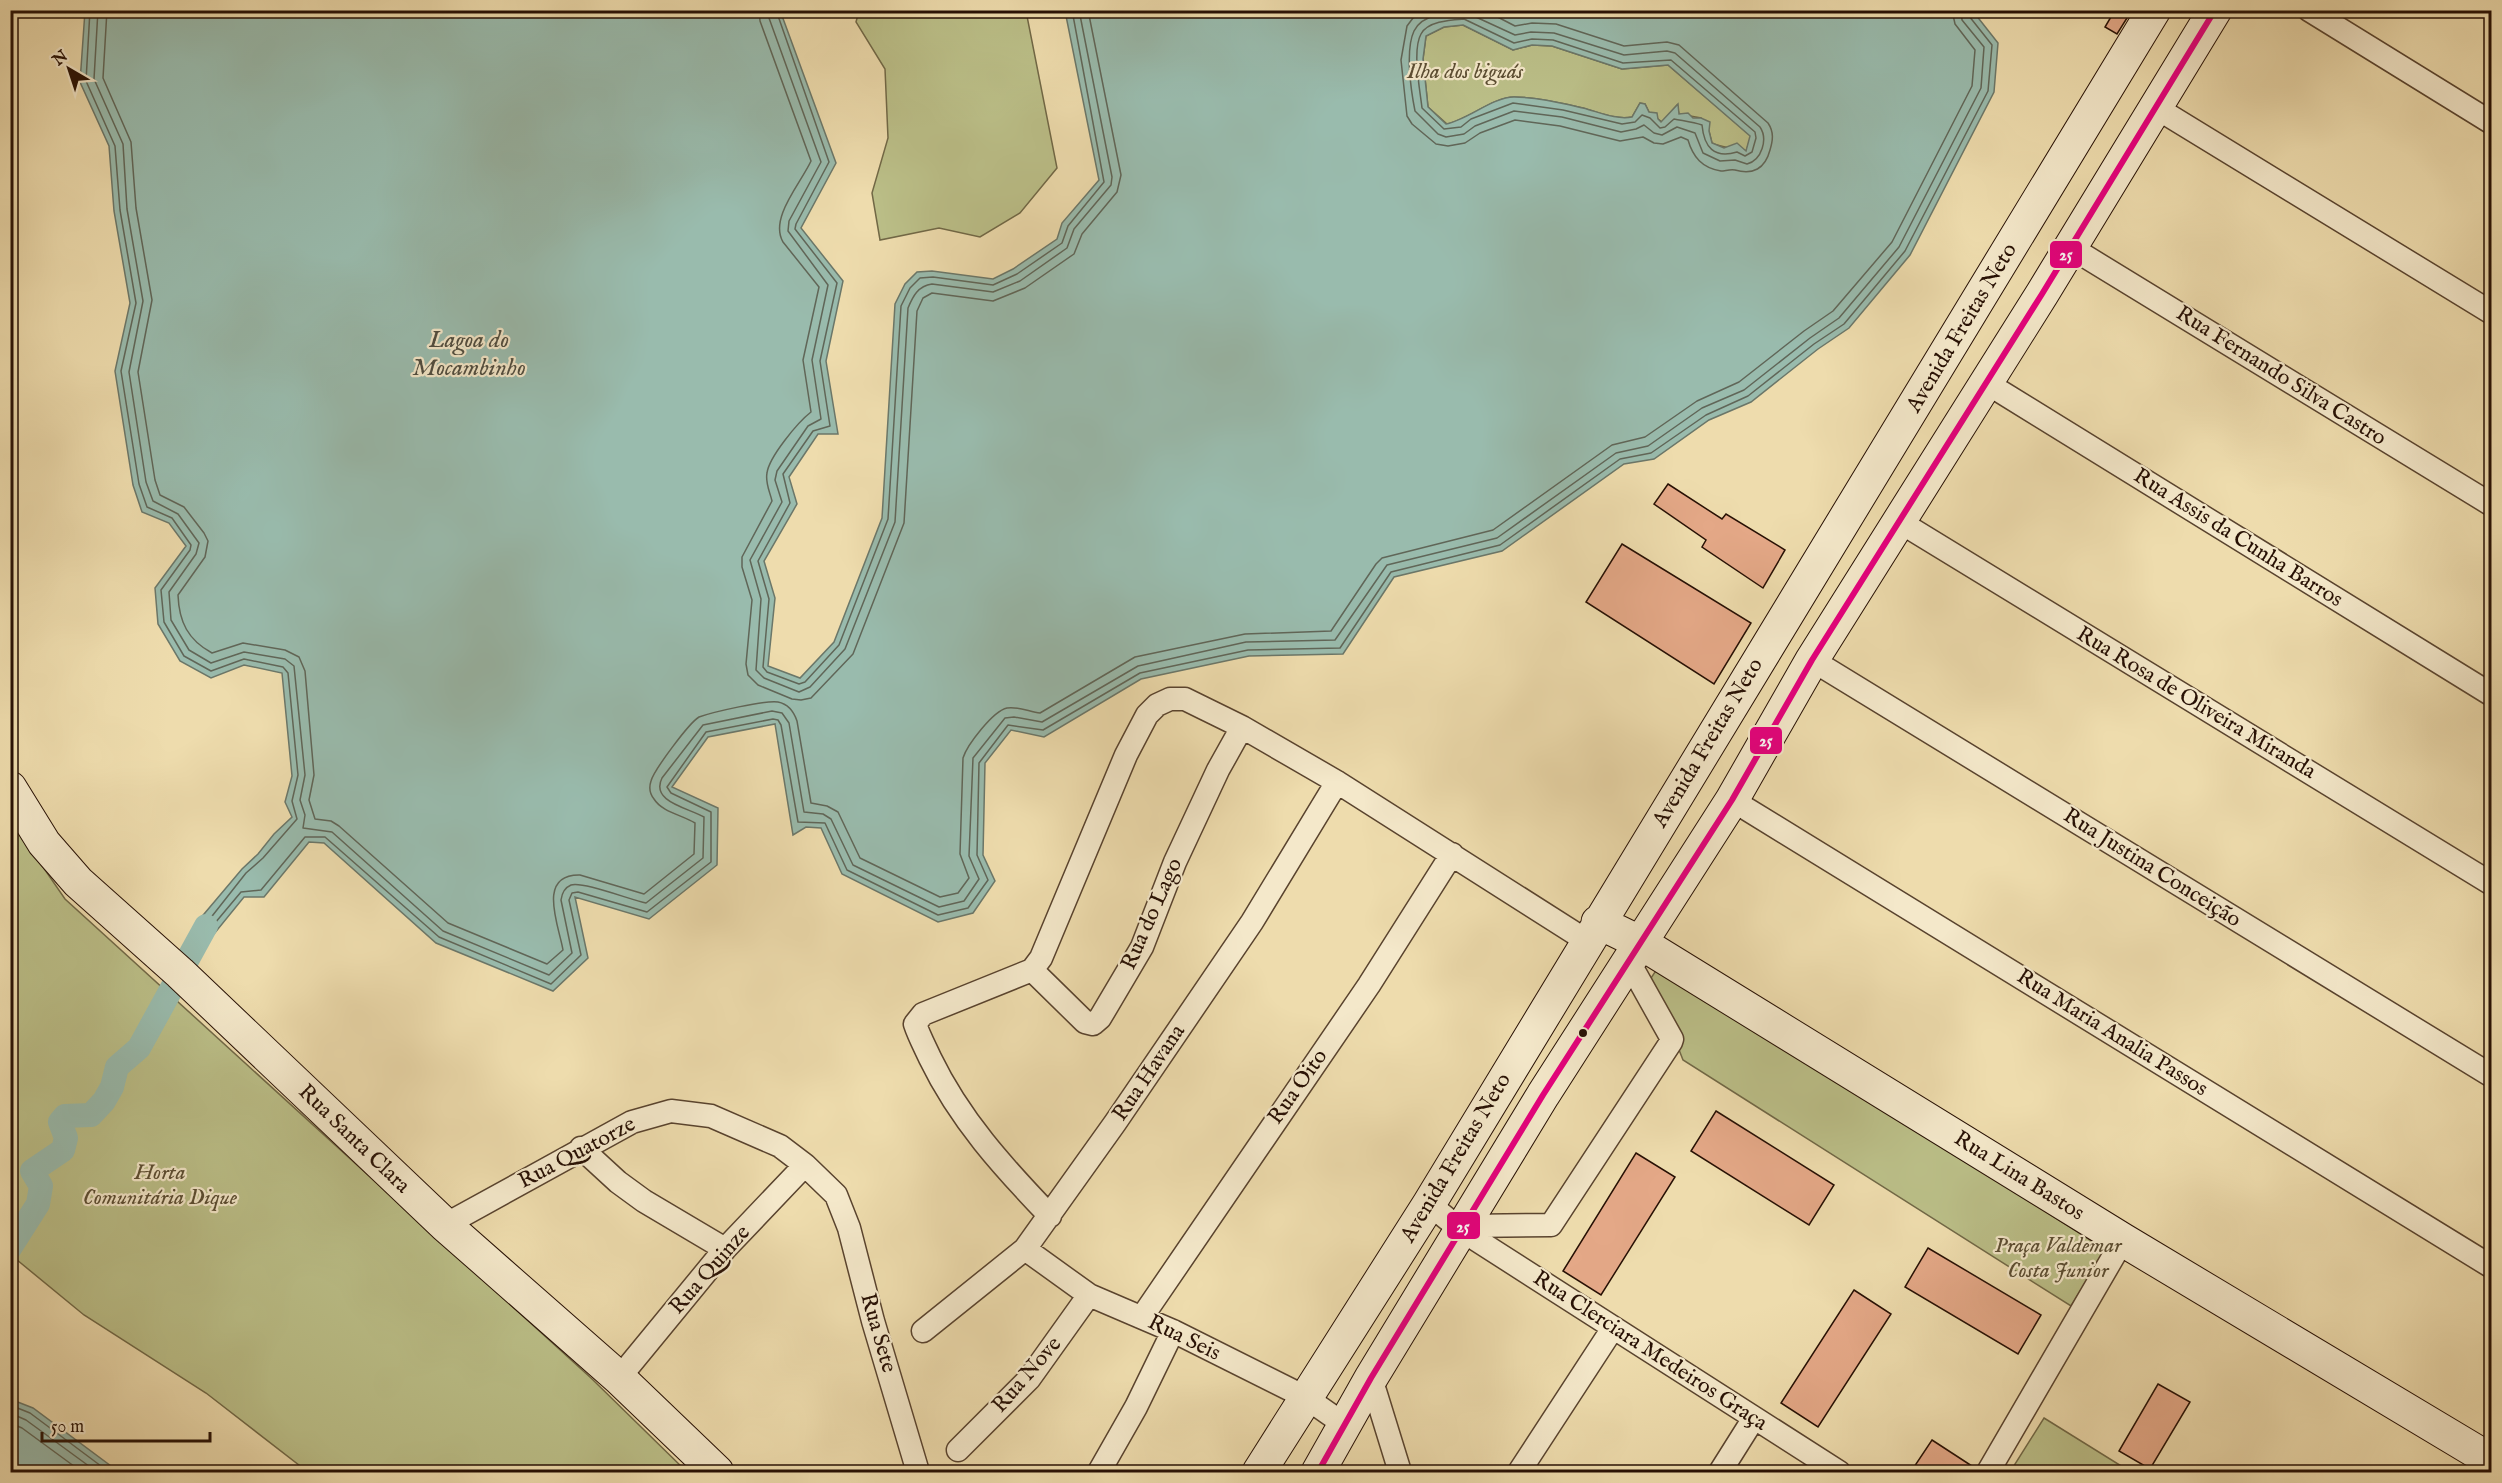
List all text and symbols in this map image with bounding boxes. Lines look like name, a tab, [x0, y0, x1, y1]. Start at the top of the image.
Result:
north arrow	[39, 39, 99, 99]
text: N	[48, 47, 73, 72]
park label: Ilha dos biguás	[1406, 58, 1524, 86]
street label: Avenida Freitas Neto	[1900, 238, 2024, 419]
line badge: 25	[2049, 240, 2083, 269]
text: 25	[2059, 246, 2073, 266]
street label: Rua Fernando Silva Castro	[2171, 300, 2392, 452]
water label: Lagoa do Mocambinho	[412, 325, 526, 384]
street label: Rua Assis da Cunha Barros	[2128, 462, 2348, 614]
street label: Rua Rosa de Oliveira Miranda	[2071, 620, 2321, 786]
street label: Avenida Freitas Neto	[1646, 653, 1770, 834]
line badge: 25	[1749, 726, 1783, 755]
text: 25	[1759, 732, 1773, 752]
street label: Rua Justina Conceição	[2058, 802, 2246, 934]
street label: Rua do Lago	[1115, 854, 1189, 974]
street label: Rua Maria Analia Passos	[2011, 963, 2213, 1103]
street label: Rua Havana	[1106, 1019, 1192, 1127]
unlabelled marker	[1577, 1027, 1589, 1039]
street label: Rua Oito	[1262, 1044, 1334, 1130]
street label: Avenida Freitas Neto	[1394, 1068, 1518, 1249]
street label: Rua Santa Clara	[292, 1078, 416, 1200]
street label: Rua Quatorze	[514, 1110, 640, 1196]
street label: Rua Lina Bastos	[1948, 1125, 2090, 1227]
park label: Horta Comunitária Dique	[83, 1159, 238, 1212]
line badge: 25	[1446, 1211, 1481, 1240]
text: 25	[1456, 1218, 1470, 1238]
street label: Rua Quinze	[663, 1219, 757, 1321]
park label: Praça Valdemar Costa Junior	[1994, 1232, 2123, 1285]
street label: Rua Clerciara Medeiros Graça	[1527, 1265, 1773, 1438]
street label: Rua Sete	[853, 1290, 903, 1376]
street label: Rua Seis	[1143, 1308, 1225, 1368]
street label: Rua Nove	[986, 1331, 1068, 1419]
scale bar	[42, 1405, 210, 1443]
text: 50 m	[51, 1416, 84, 1439]

